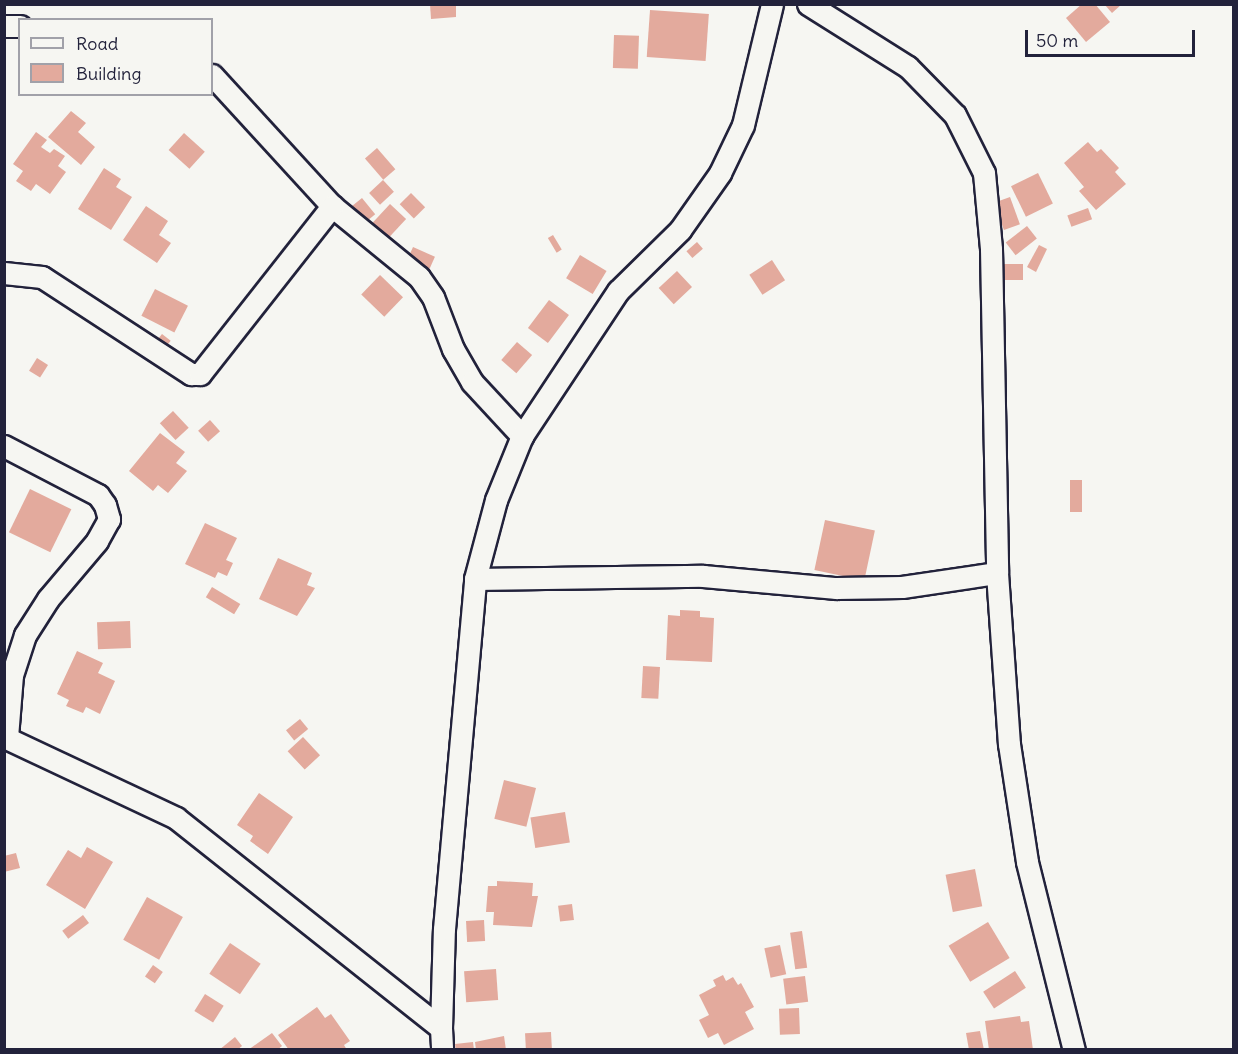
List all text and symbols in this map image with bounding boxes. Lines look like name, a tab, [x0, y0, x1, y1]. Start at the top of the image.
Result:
legend	[18, 18, 213, 96]
scale bar	[1028, 18, 1198, 56]
text: 50 m	[1036, 29, 1078, 52]
text: Road	[76, 32, 118, 55]
text: Building	[76, 62, 141, 85]

